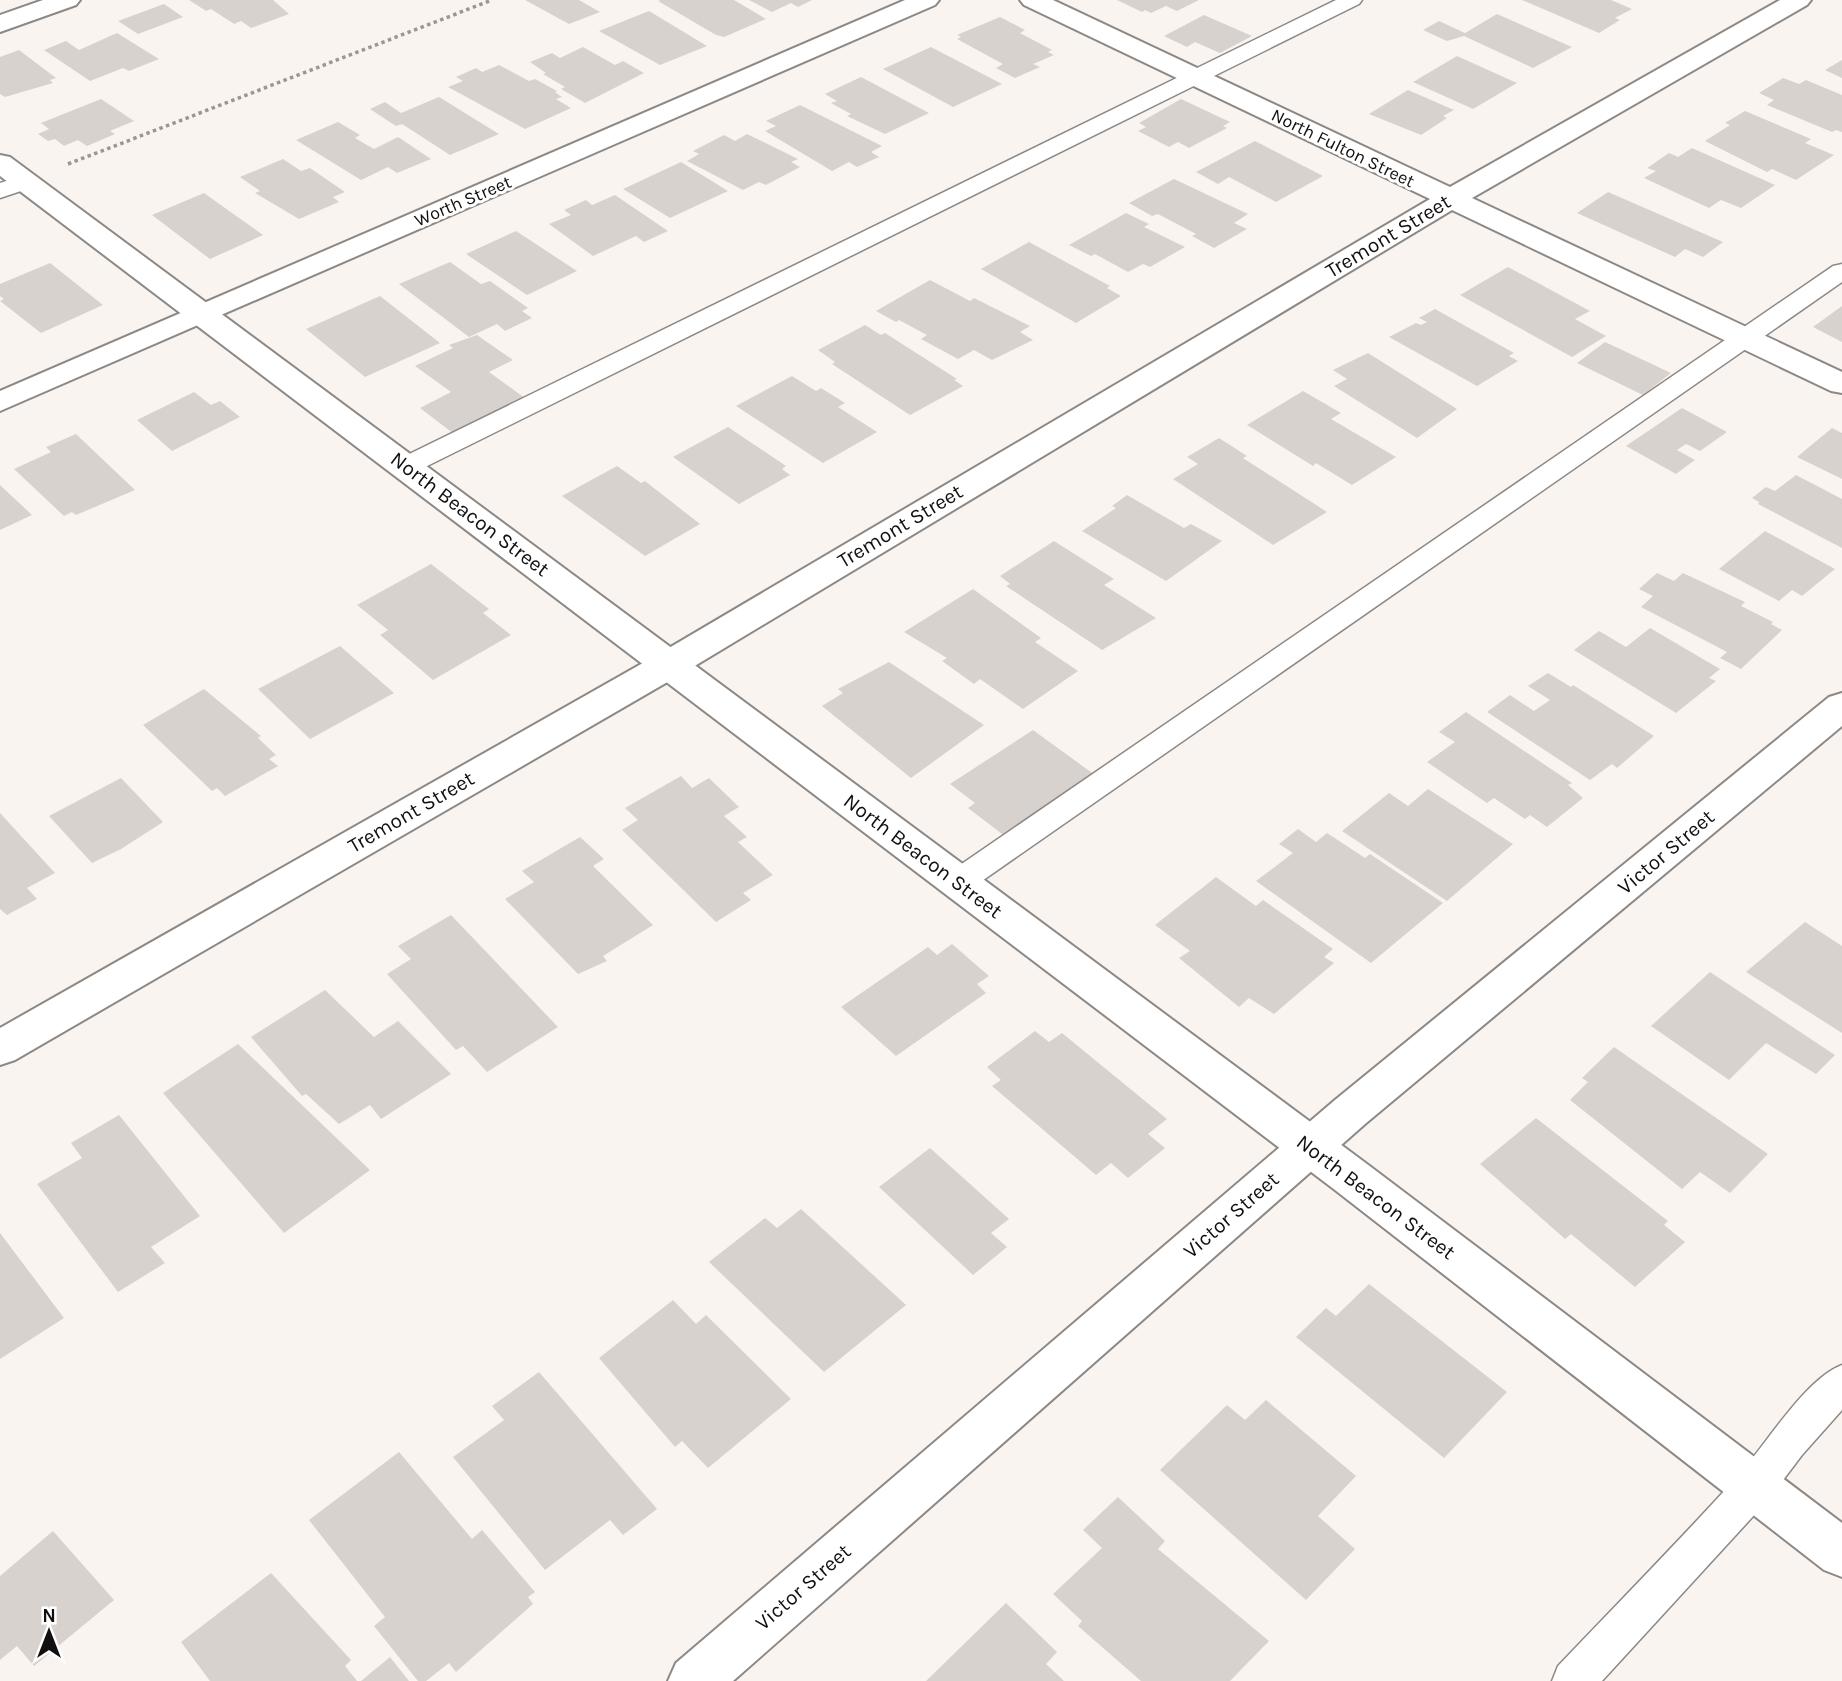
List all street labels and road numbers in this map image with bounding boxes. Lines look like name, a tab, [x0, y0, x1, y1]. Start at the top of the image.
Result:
street label: North Fulton Street	[1268, 104, 1418, 192]
street label: Worth Street	[411, 171, 515, 231]
street label: Tremont Street	[1321, 189, 1455, 283]
street label: North Beacon Street	[386, 447, 554, 581]
street label: Tremont Street	[833, 479, 967, 573]
street label: Tremont Street	[344, 766, 478, 858]
street label: North Beacon Street	[839, 789, 1007, 923]
street label: Victor Street	[1613, 805, 1719, 899]
street label: North Beacon Street	[1292, 1130, 1460, 1264]
street label: Victor Street	[1178, 1167, 1284, 1263]
street label: Victor Street	[750, 1539, 856, 1635]

